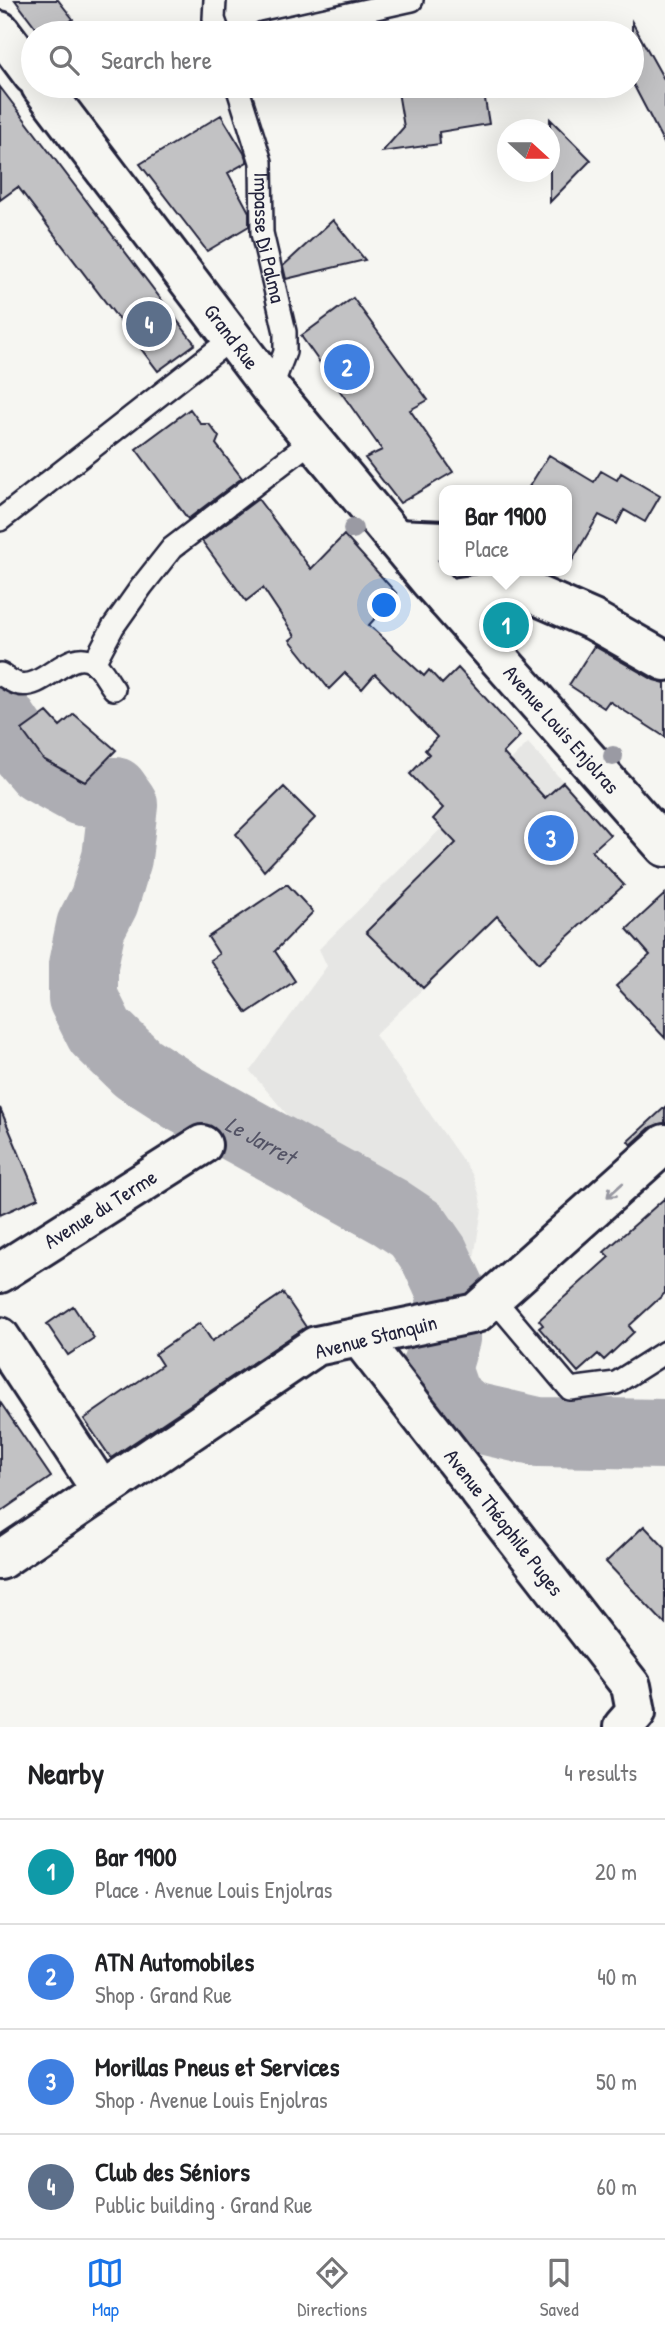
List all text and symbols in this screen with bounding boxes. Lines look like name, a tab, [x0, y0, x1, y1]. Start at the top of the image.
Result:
search box	[21, 21, 644, 98]
icon: search	[45, 41, 83, 79]
text: Search here	[101, 42, 212, 77]
north arrow	[497, 119, 560, 182]
street label: Impasse Di Palma	[247, 172, 293, 306]
pin: 4	[126, 298, 172, 350]
street label: Grand Rue	[198, 298, 266, 375]
pin: 2	[324, 341, 370, 393]
popup	[439, 485, 572, 576]
text: Bar 1900	[465, 498, 546, 533]
text: Place	[465, 533, 509, 564]
your location	[367, 588, 401, 622]
pin: 1	[483, 599, 529, 651]
street label: Avenue Louis Enjolras	[497, 659, 626, 800]
pin: 3	[528, 812, 574, 864]
water label: Le Jarret	[220, 1108, 304, 1173]
street label: Avenue du Terme	[38, 1162, 162, 1256]
one-way arrow	[606, 1182, 624, 1198]
street label: Avenue Stanquin	[312, 1307, 440, 1366]
street label: Avenue Théophile Puges	[438, 1443, 571, 1602]
text: Nearby	[28, 1753, 104, 1793]
text: 4 results	[564, 1757, 637, 1788]
text: Bar 1900	[95, 1839, 177, 1874]
text: 1	[47, 1856, 55, 1887]
text: 20 m	[595, 1856, 637, 1887]
text: Place · Avenue Louis Enjolras	[95, 1874, 332, 1905]
text: ATN Automobiles	[95, 1944, 254, 1979]
text: 2	[46, 1961, 56, 1992]
text: 40 m	[597, 1961, 637, 1992]
text: Shop · Grand Rue	[95, 1979, 232, 2010]
text: Morillas Pneus et Services	[95, 2049, 339, 2084]
text: 3	[46, 2066, 56, 2097]
text: 50 m	[596, 2066, 637, 2097]
text: Shop · Avenue Louis Enjolras	[95, 2084, 328, 2115]
text: Club des Séniors	[95, 2154, 250, 2189]
text: 4	[47, 2171, 55, 2202]
text: 60 m	[597, 2171, 637, 2202]
text: Public building · Grand Rue	[95, 2189, 312, 2220]
tab: Map	[86, 2254, 124, 2322]
tab: Directions	[297, 2254, 367, 2322]
tab: Saved	[540, 2254, 579, 2322]

